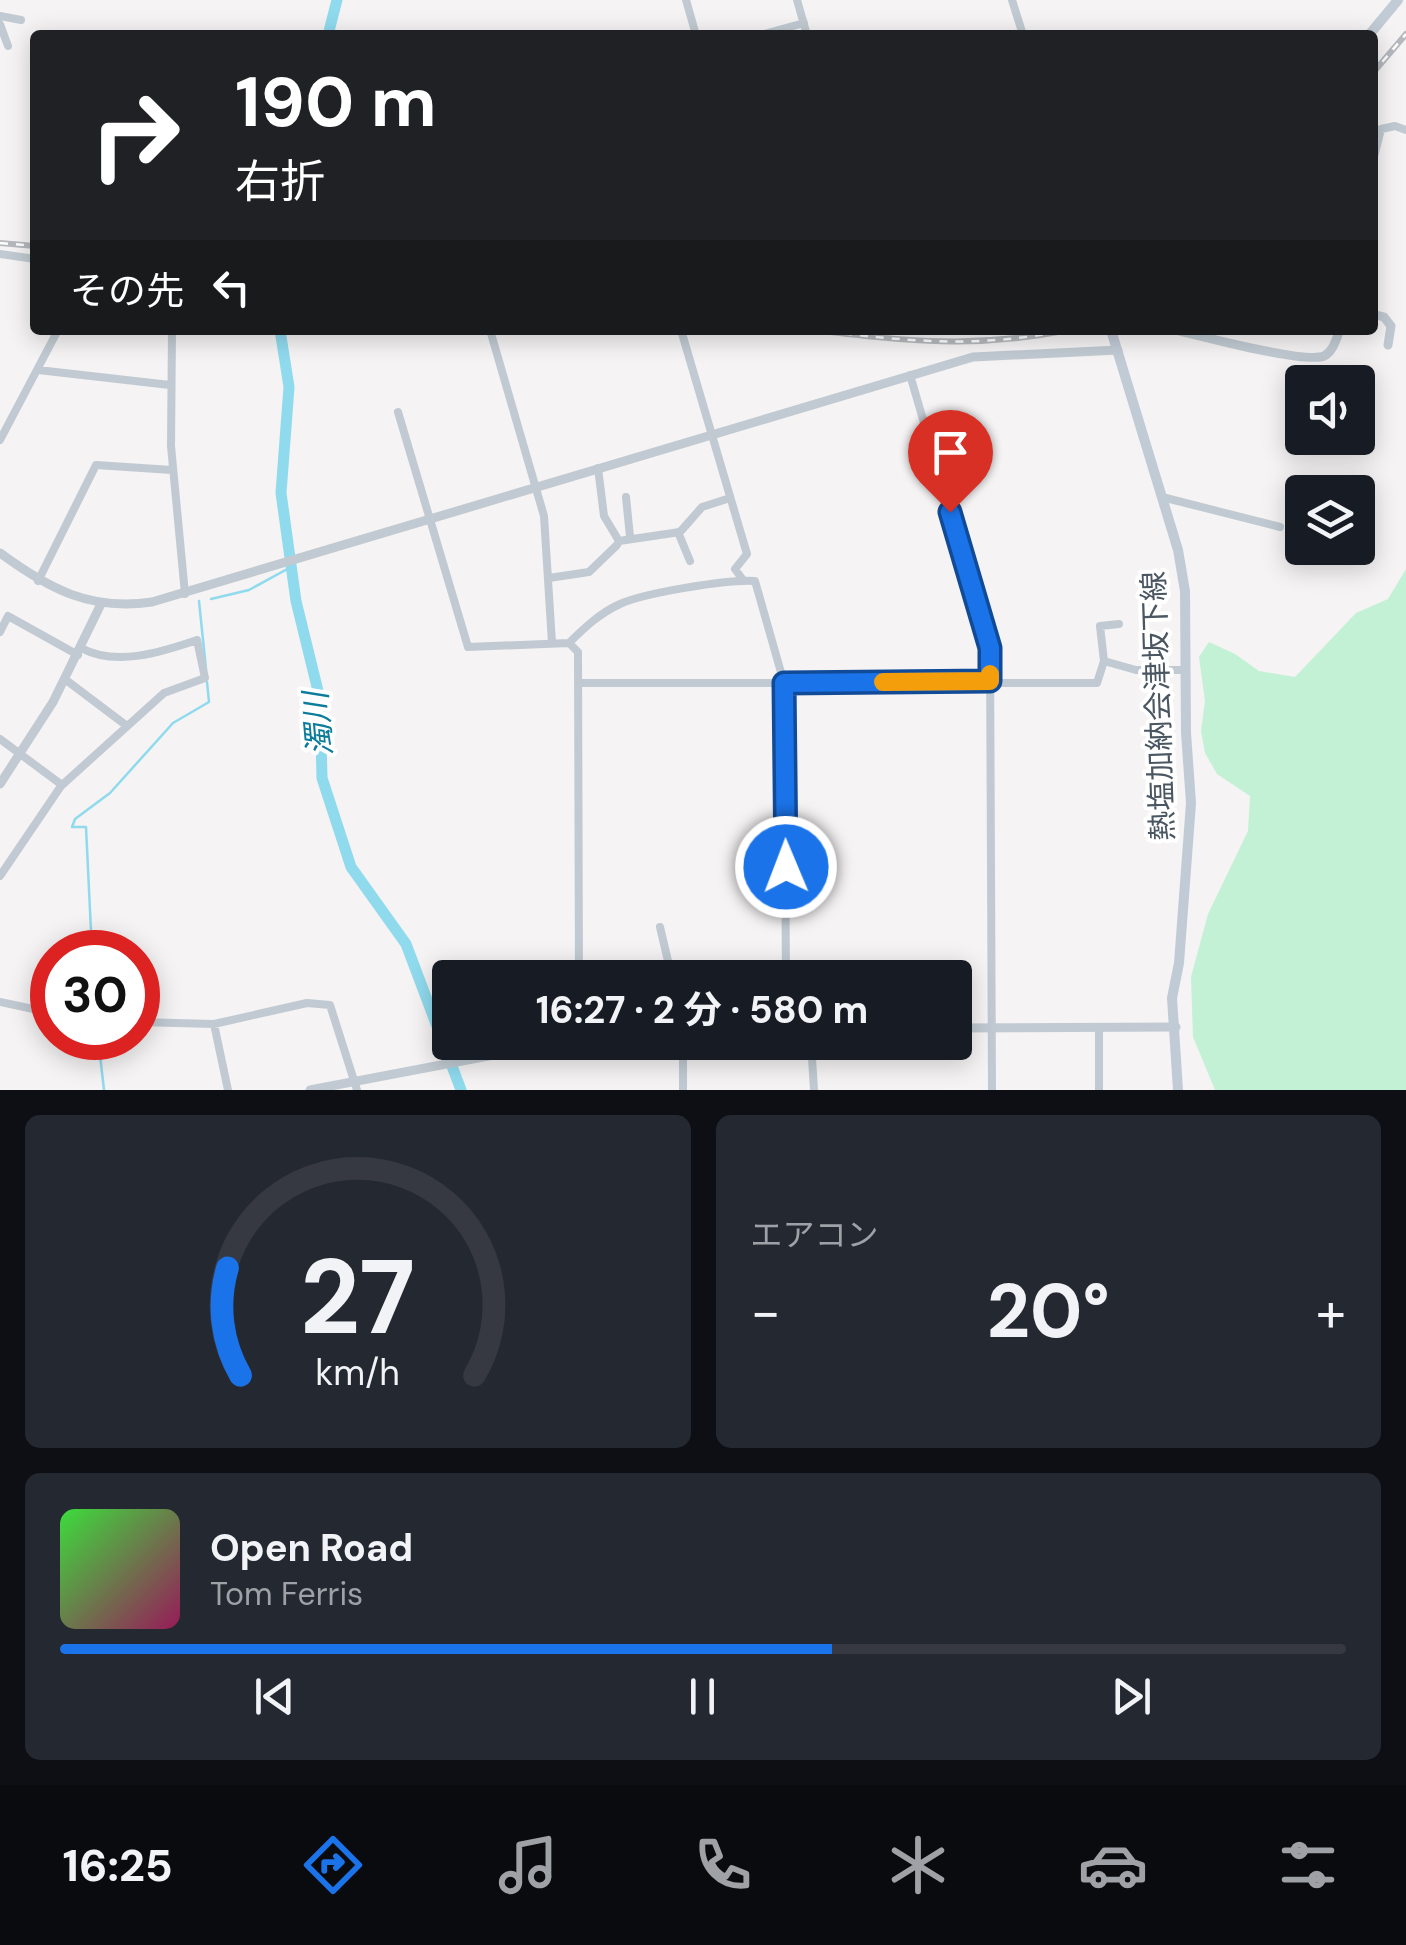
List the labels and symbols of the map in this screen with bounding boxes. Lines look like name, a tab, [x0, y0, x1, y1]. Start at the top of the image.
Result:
pin	[908, 410, 993, 513]
street label: 熱塩加納会津坂下線	[1134, 570, 1182, 842]
water label: 濁川	[294, 687, 342, 758]
position arrow	[734, 815, 838, 919]
speed limit sign: 30	[30, 930, 160, 1060]

